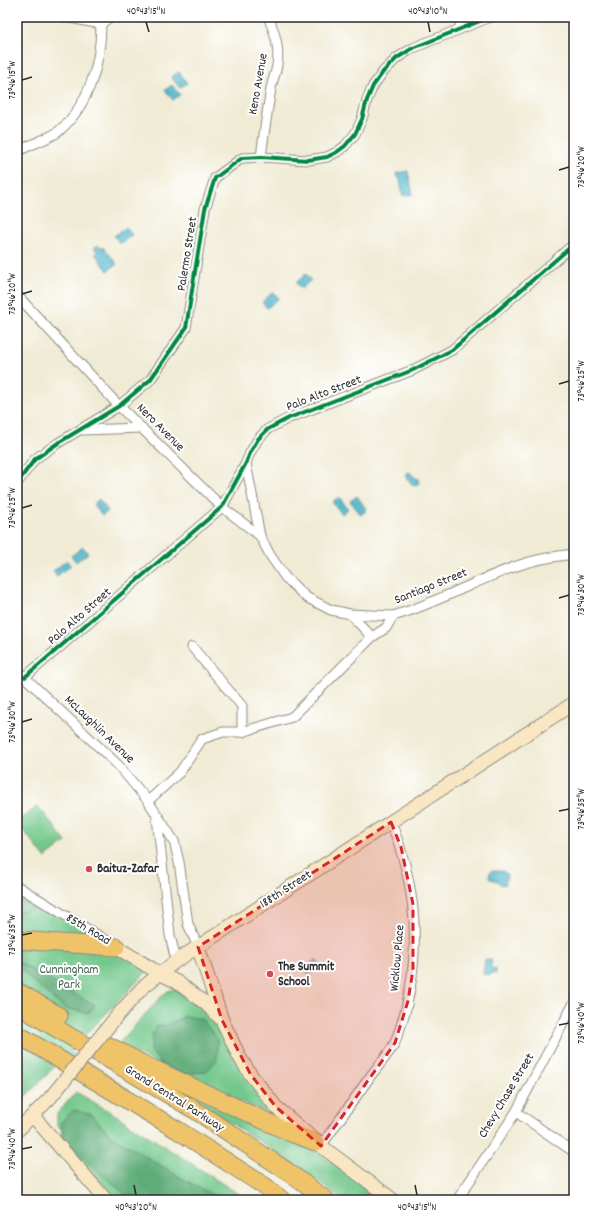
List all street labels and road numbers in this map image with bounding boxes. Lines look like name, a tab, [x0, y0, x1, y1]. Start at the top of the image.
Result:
street label: Keno Avenue	[244, 52, 274, 116]
street label: Palermo Street	[173, 215, 203, 292]
street label: Palo Alto Street	[284, 371, 365, 417]
street label: Nero Avenue	[132, 400, 189, 457]
street label: Santiago Street	[392, 564, 471, 610]
street label: Palo Alto Street	[44, 584, 116, 650]
street label: McLaughlin Avenue	[59, 691, 139, 769]
street label: 188th Street	[256, 866, 316, 914]
street label: 85th Road	[62, 909, 114, 951]
street label: Wicklow Place	[386, 924, 410, 992]
street label: Chevy Chase Street	[474, 1050, 540, 1142]
street label: Grand Central Parkway	[120, 1061, 228, 1138]

